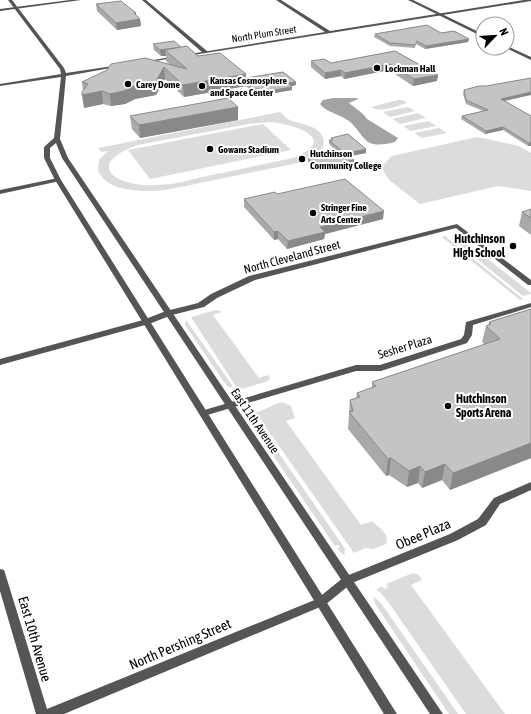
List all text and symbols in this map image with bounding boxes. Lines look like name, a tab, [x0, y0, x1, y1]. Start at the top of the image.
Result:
north arrow	[475, 16, 515, 56]
street label: North Plum Street	[231, 23, 297, 45]
text: N	[497, 26, 511, 37]
marker: Lockman Hall	[372, 63, 382, 73]
place label: Lockman Hall	[385, 63, 436, 74]
place label: Kansas Cosmosphere and Space Center	[210, 75, 288, 98]
marker: Carey Dome	[123, 79, 133, 89]
place label: Carey Dome	[136, 79, 181, 90]
marker: Kansas Cosmosphere and Space Center	[197, 81, 207, 91]
marker: Gowans Stadium	[205, 144, 215, 154]
place label: Gowans Stadium	[218, 144, 279, 155]
place label: Hutchinson Community College	[310, 148, 382, 171]
marker: Hutchinson Community College	[297, 154, 307, 164]
place label: Stringer Fine Arts Center	[320, 202, 367, 225]
marker: Stringer Fine Arts Center	[308, 208, 318, 218]
place label: Hutchinson High School	[453, 232, 506, 260]
street label: North Cleveland Street	[242, 237, 342, 277]
marker: Hutchinson High School	[508, 241, 518, 251]
street label: Sesher Plaza	[376, 332, 434, 362]
street label: East 11th Avenue	[228, 386, 282, 456]
place label: Hutchinson Sports Arena	[456, 392, 512, 420]
marker: Hutchinson Sports Arena	[443, 401, 453, 411]
street label: Obee Plaza	[393, 515, 453, 553]
street label: East 10th Avenue	[15, 594, 55, 684]
street label: North Pershing Street	[127, 615, 233, 673]

